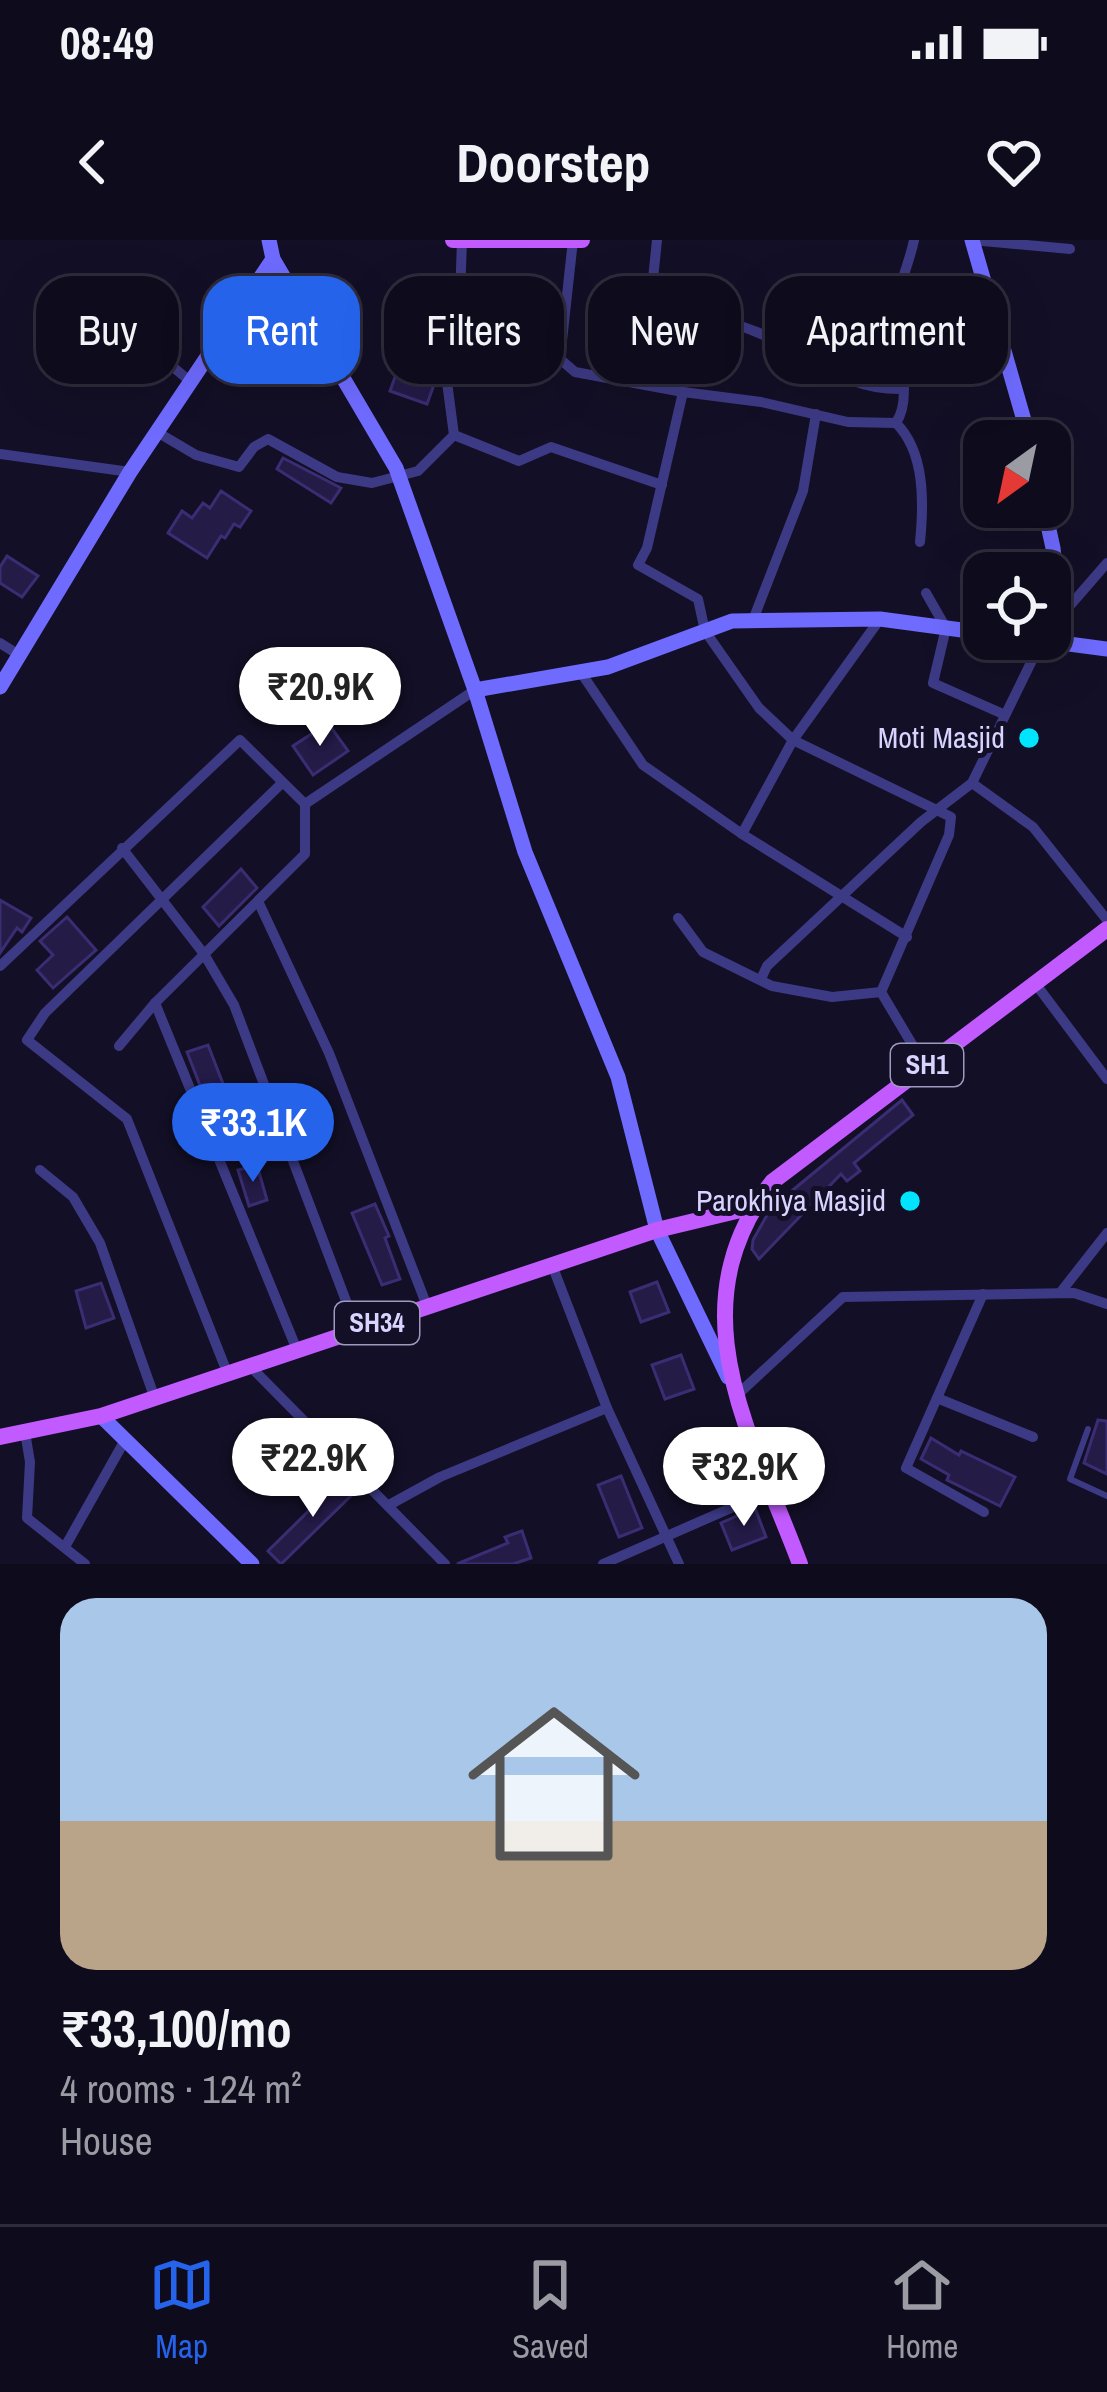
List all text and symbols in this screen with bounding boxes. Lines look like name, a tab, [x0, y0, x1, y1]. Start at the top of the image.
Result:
text: 08:49	[60, 12, 154, 73]
text: Doorstep	[456, 126, 651, 199]
icon: back	[60, 129, 126, 195]
icon: heart	[981, 129, 1047, 195]
chip: Buy	[36, 276, 179, 384]
chip: Rent	[203, 276, 360, 384]
chip: Filters	[384, 276, 564, 384]
chip: New	[588, 276, 741, 384]
chip: Apartment	[765, 276, 1008, 384]
north arrow	[963, 420, 1071, 528]
map controls	[963, 420, 1071, 660]
button: locate	[963, 552, 1071, 660]
pin: ₹20.9K	[222, 647, 418, 749]
text: ₹20.9K	[266, 660, 374, 712]
place label: Moti Masjid	[878, 717, 1005, 757]
marker: Moti Masjid	[1016, 725, 1042, 751]
road number: SH1	[891, 1044, 963, 1086]
pin: ₹33.1K	[155, 1083, 351, 1185]
text: ₹33.1K	[199, 1096, 307, 1148]
place label: Parokhiya Masjid	[696, 1180, 886, 1220]
marker: Parokhiya Masjid	[897, 1188, 923, 1214]
road number: SH34	[335, 1302, 419, 1344]
pin: ₹22.9K	[215, 1418, 411, 1520]
pin: ₹32.9K	[646, 1427, 842, 1529]
text: ₹22.9K	[259, 1431, 367, 1483]
text: ₹32.9K	[690, 1440, 798, 1492]
icon: home	[446, 1676, 662, 1892]
text: ₹33,100/mo	[60, 1994, 292, 2063]
text: 4 rooms · 124 m²	[60, 2063, 302, 2115]
text: House	[60, 2115, 152, 2167]
tab: Map	[149, 2252, 215, 2368]
tab: Saved	[512, 2252, 589, 2368]
tab: Home	[886, 2252, 958, 2368]

